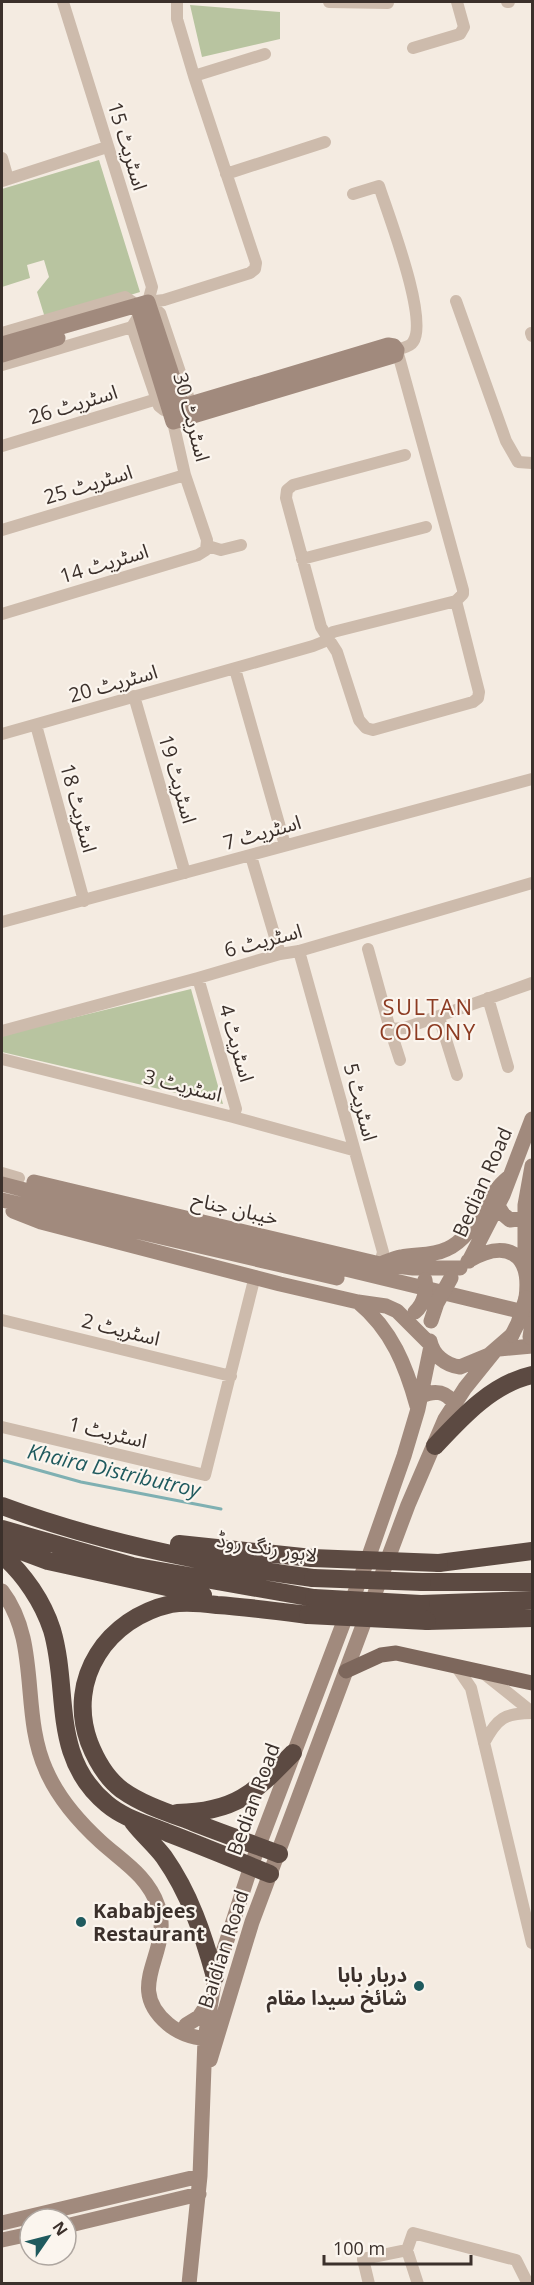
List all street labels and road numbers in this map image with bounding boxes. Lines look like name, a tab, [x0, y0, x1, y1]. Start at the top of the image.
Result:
street label: اسٹریٹ 15	[102, 98, 154, 194]
street label: اسٹریٹ 30	[167, 369, 217, 465]
street label: اسٹریٹ 26	[25, 378, 121, 430]
street label: اسٹریٹ 25	[40, 458, 136, 510]
street label: اسٹریٹ 14	[56, 537, 152, 589]
street label: اسٹریٹ 20	[65, 657, 161, 709]
street label: اسٹریٹ 19	[152, 731, 204, 827]
street label: اسٹریٹ 18	[54, 760, 104, 856]
street label: اسٹریٹ 7	[220, 808, 304, 856]
street label: اسٹریٹ 6	[221, 917, 305, 963]
street label: اسٹریٹ 4	[213, 1001, 261, 1085]
street label: اسٹریٹ 5	[338, 1060, 384, 1144]
street label: اسٹریٹ 3	[141, 1062, 225, 1108]
street label: Bedian Road	[446, 1123, 518, 1241]
street label: خیبان جناح	[189, 1185, 281, 1233]
street label: اسٹریٹ 2	[79, 1306, 163, 1352]
street label: اسٹریٹ 1	[66, 1410, 150, 1454]
street label: لاہور رنگ روڈ	[215, 1526, 319, 1568]
street label: Bedian Road	[220, 1739, 286, 1859]
street label: Baidian Road	[191, 1886, 255, 2012]

